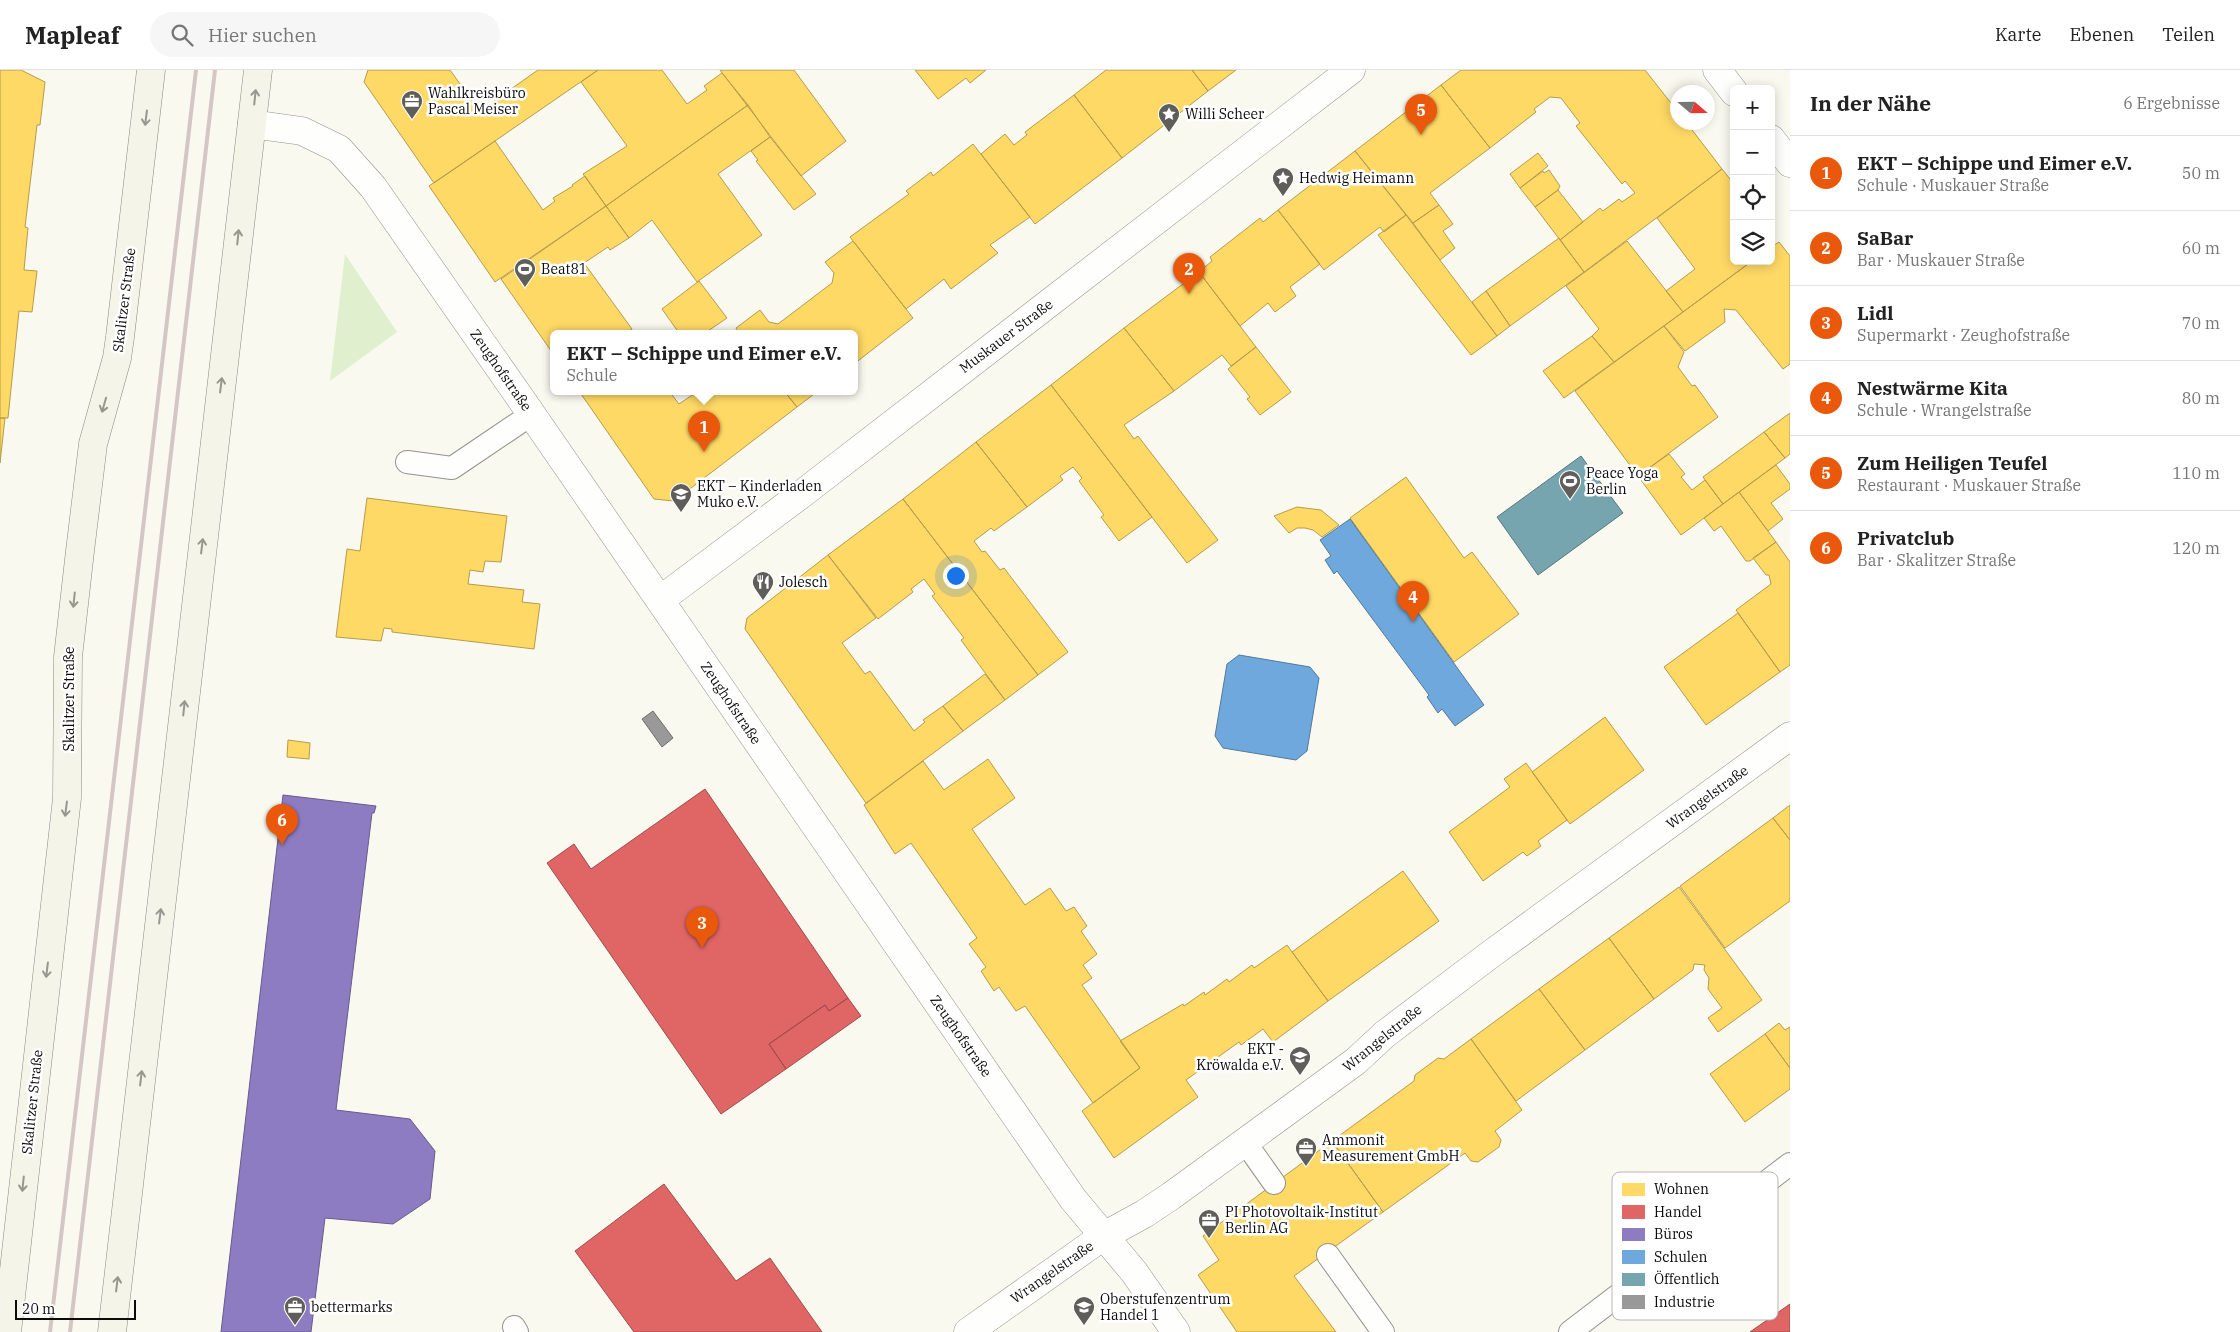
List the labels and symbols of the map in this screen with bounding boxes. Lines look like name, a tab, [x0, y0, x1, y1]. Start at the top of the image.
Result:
place label: Wahlkreisbüro Pascal Meiser	[428, 84, 526, 118]
north arrow	[1670, 85, 1715, 130]
one-way arrow	[250, 89, 260, 105]
office icon: Wahlkreisbüro Pascal Meiser	[400, 89, 424, 120]
pin: 5	[1405, 94, 1437, 135]
place icon: Willi Scheer	[1157, 102, 1181, 133]
place label: Willi Scheer	[1185, 105, 1265, 123]
one-way arrow	[141, 110, 151, 126]
place icon: Hedwig Heimann	[1271, 166, 1295, 197]
place label: Hedwig Heimann	[1299, 169, 1414, 187]
one-way arrow	[233, 230, 243, 246]
street label: Skalitzer Straße	[109, 247, 139, 353]
pin: 2	[1173, 253, 1205, 294]
sports icon: Beat81	[513, 257, 537, 288]
place label: Beat81	[541, 260, 587, 278]
street label: Muskauer Straße	[956, 295, 1056, 377]
street label: Zeughofstraße	[466, 326, 536, 414]
one-way arrow	[216, 377, 226, 393]
one-way arrow	[99, 396, 108, 412]
pin: 1	[688, 411, 720, 452]
place label: Peace Yoga Berlin	[1586, 464, 1659, 498]
sports icon: Peace Yoga Berlin	[1558, 469, 1582, 500]
place label: EKT – Kinderladen Muko e.V.	[697, 477, 822, 511]
school or university icon: EKT – Kinderladen Muko e.V.	[669, 482, 693, 513]
one-way arrow	[197, 539, 207, 555]
your location	[943, 563, 969, 589]
restaurant icon: Jolesch	[751, 570, 775, 601]
place label: Jolesch	[779, 573, 828, 591]
pin: 4	[1397, 581, 1429, 622]
one-way arrow	[69, 591, 79, 607]
street label: Skalitzer Straße	[60, 646, 78, 752]
street label: Zeughofstraße	[697, 658, 765, 748]
one-way arrow	[179, 700, 189, 716]
street label: Wrangelstraße	[1662, 761, 1752, 833]
one-way arrow	[61, 801, 71, 817]
pin: 6	[266, 804, 298, 845]
pin: 3	[686, 907, 718, 948]
one-way arrow	[155, 908, 165, 924]
one-way arrow	[42, 962, 52, 978]
street label: Zeughofstraße	[926, 992, 996, 1080]
street label: Wrangelstraße	[1339, 1000, 1425, 1076]
place label: EKT - Kröwalda e.V.	[1196, 1040, 1284, 1074]
school or university icon: EKT - Kröwalda e.V.	[1288, 1045, 1312, 1076]
street label: Skalitzer Straße	[18, 1049, 46, 1155]
one-way arrow	[136, 1070, 146, 1086]
place label: Ammonit Measurement GmbH	[1322, 1131, 1460, 1165]
office icon: Ammonit Measurement GmbH	[1294, 1136, 1318, 1167]
legend	[1612, 1172, 1778, 1320]
one-way arrow	[18, 1176, 28, 1192]
text: Wohnen	[1654, 1180, 1709, 1198]
place label: PI Photovoltaik-Institut Berlin AG	[1225, 1203, 1378, 1237]
text: Handel	[1654, 1203, 1702, 1221]
office icon: PI Photovoltaik-Institut Berlin AG	[1197, 1208, 1221, 1239]
text: Büros	[1654, 1225, 1693, 1243]
street label: Wrangelstraße	[1007, 1237, 1097, 1307]
text: Schulen	[1654, 1248, 1708, 1266]
text: Öffentlich	[1654, 1270, 1720, 1288]
one-way arrow	[112, 1276, 122, 1292]
place label: Oberstufenzentrum Handel 1	[1100, 1290, 1231, 1324]
text: Industrie	[1654, 1293, 1715, 1311]
office icon: bettermarks	[283, 1295, 307, 1326]
school or university icon: Oberstufenzentrum Handel 1	[1072, 1295, 1096, 1326]
scale bar	[15, 1297, 136, 1320]
place label: bettermarks	[311, 1298, 393, 1316]

